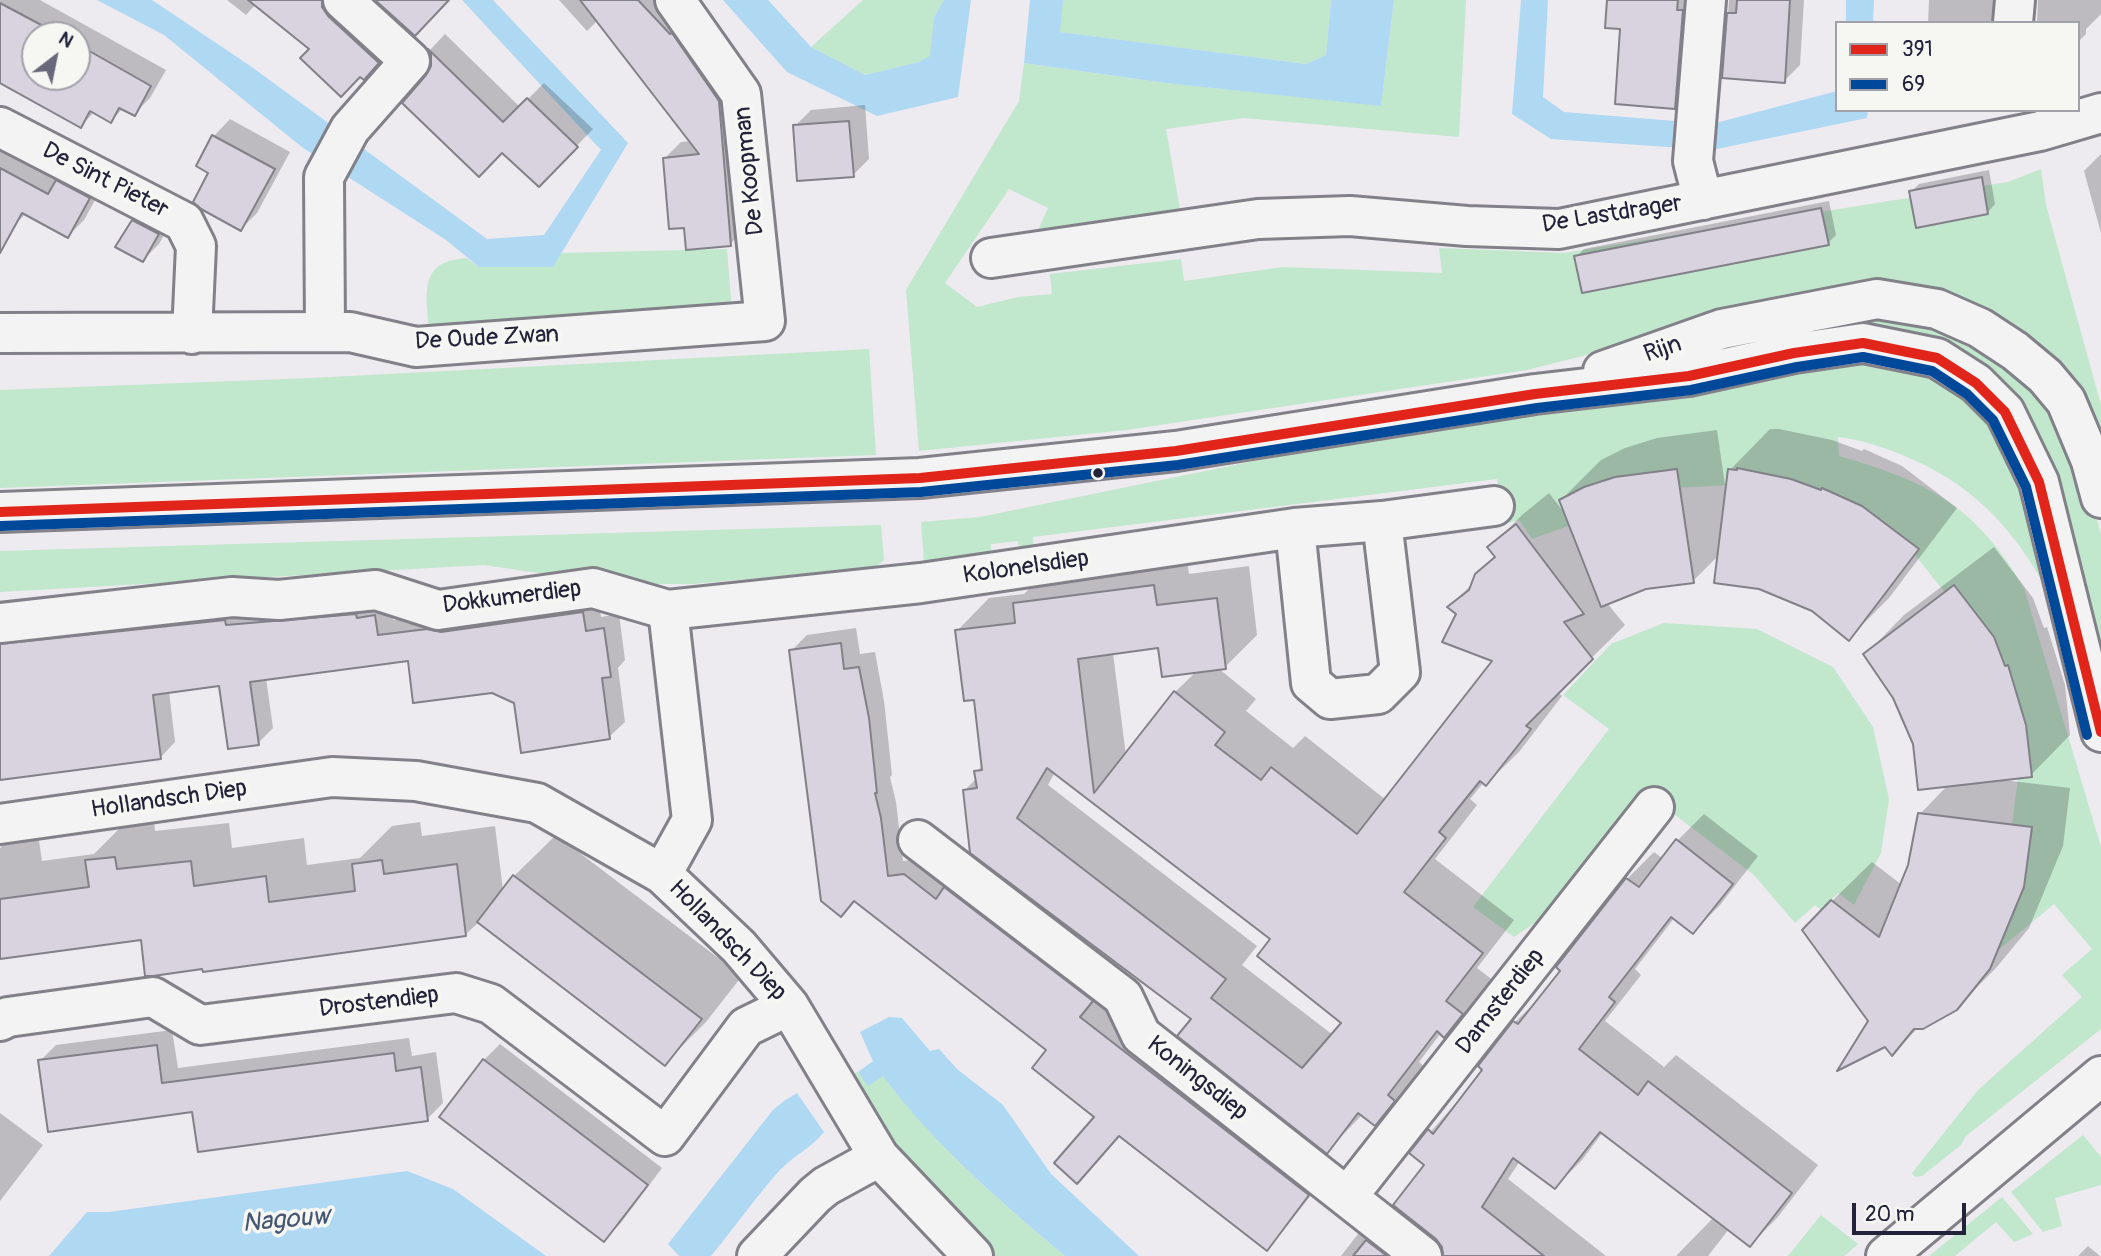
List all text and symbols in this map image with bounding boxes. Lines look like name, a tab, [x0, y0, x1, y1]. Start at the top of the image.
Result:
north arrow	[21, 21, 91, 91]
legend	[1835, 21, 2080, 112]
text: N	[54, 26, 78, 53]
text: 391	[1902, 36, 1933, 63]
text: 69	[1902, 71, 1925, 98]
street label: De Koopman	[729, 105, 771, 237]
street label: De Sint Pieter	[37, 137, 173, 225]
street label: De Lastdrager	[1540, 190, 1684, 240]
street label: De Oude Zwan	[414, 321, 560, 357]
street label: Rijn	[1640, 330, 1686, 370]
unlabelled marker	[1091, 466, 1105, 480]
street label: Kolonelsdiep	[961, 545, 1091, 591]
street label: Dokkumerdiep	[441, 575, 583, 621]
street label: Hollandsch Diep	[89, 775, 249, 825]
street label: Hollandsch Diep	[662, 874, 792, 1008]
street label: Damsterdiep	[1451, 943, 1551, 1061]
street label: Drostendiep	[317, 981, 441, 1025]
street label: Koningsdiep	[1141, 1031, 1253, 1127]
scale bar	[1856, 1190, 1970, 1234]
text: 20 m	[1865, 1201, 1914, 1228]
water label: Nagouw	[241, 1202, 331, 1240]

